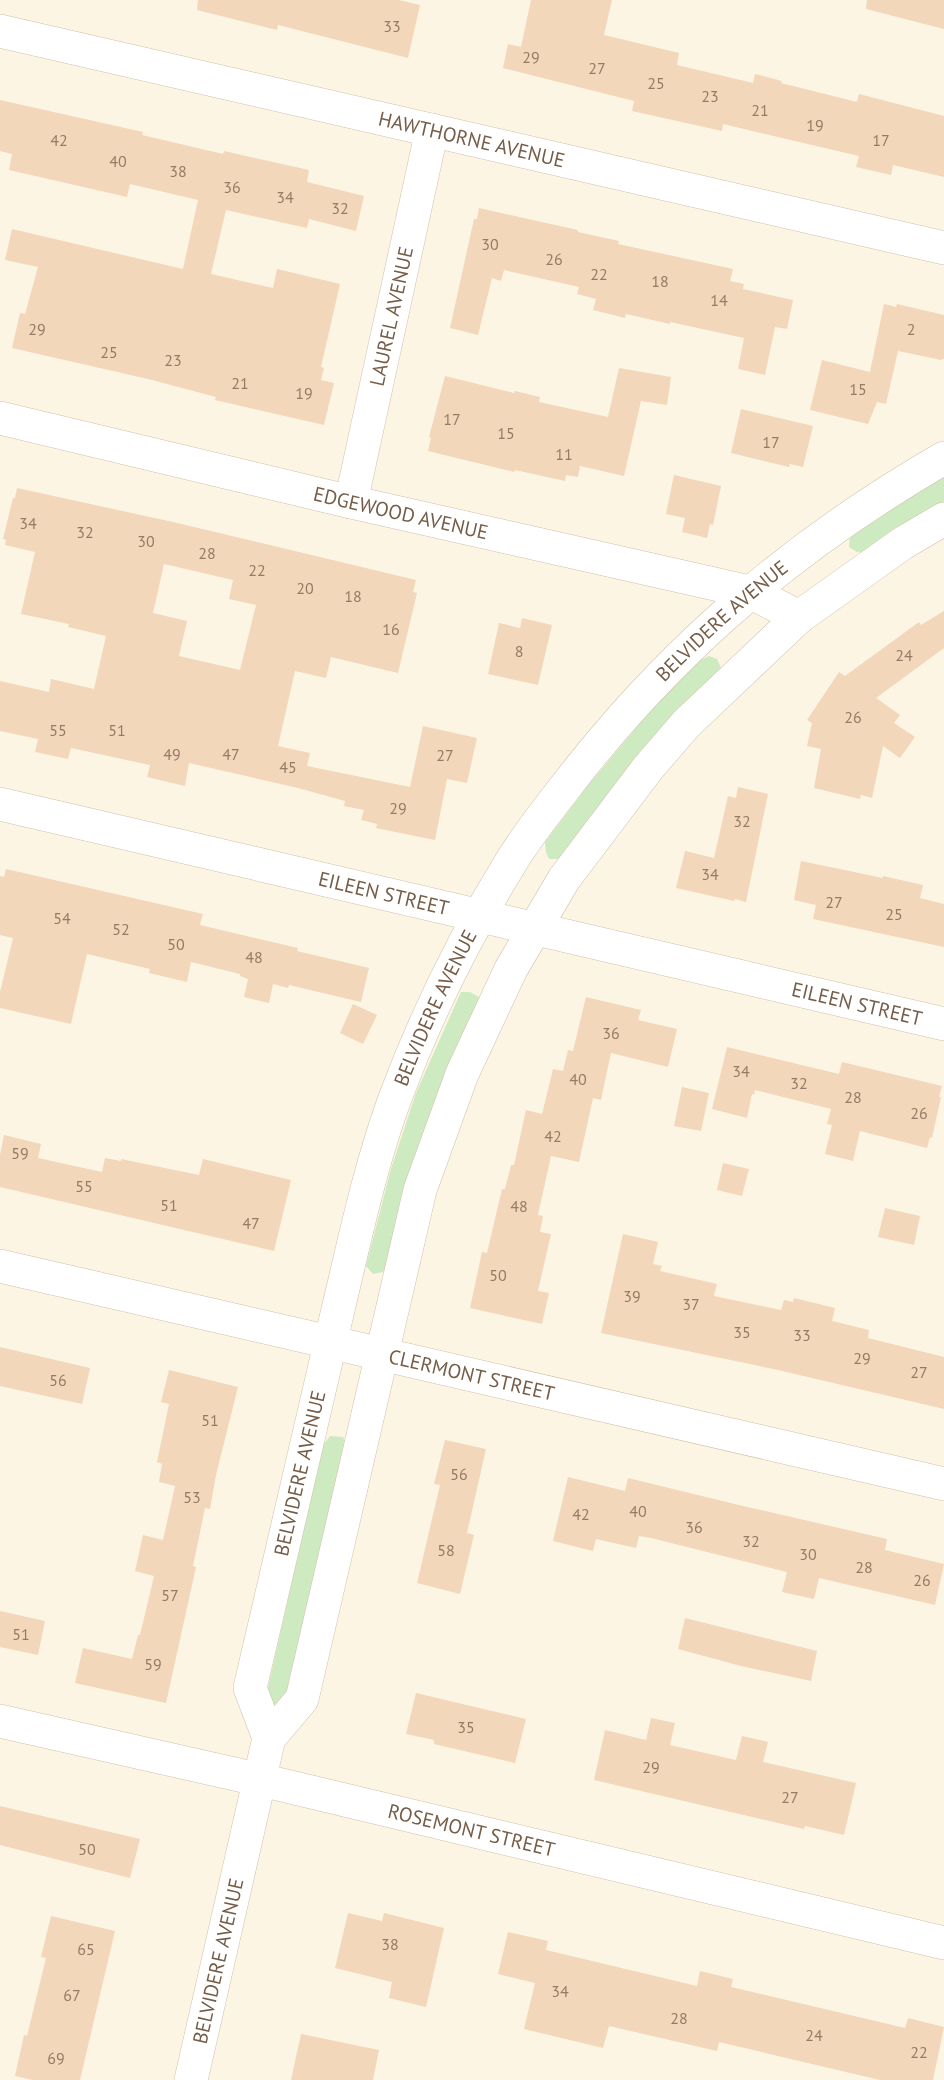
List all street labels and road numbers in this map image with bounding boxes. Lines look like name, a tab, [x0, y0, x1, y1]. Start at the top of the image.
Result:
street label: HAWTHORNE AVENUE	[376, 105, 567, 173]
street label: LAUREL AVENUE	[364, 244, 419, 389]
street label: EDGEWOOD AVENUE	[311, 480, 491, 546]
street label: BELVIDERE AVENUE	[650, 555, 793, 687]
street label: EILEEN STREET	[316, 866, 452, 921]
street label: BELVIDERE AVENUE	[388, 925, 483, 1090]
street label: EILEEN STREET	[789, 976, 925, 1032]
street label: CLERMONT STREET	[386, 1343, 557, 1407]
street label: BELVIDERE AVENUE	[268, 1388, 331, 1559]
street label: ROSEMONT STREET	[385, 1798, 558, 1863]
street label: BELVIDERE AVENUE	[187, 1876, 250, 2046]

